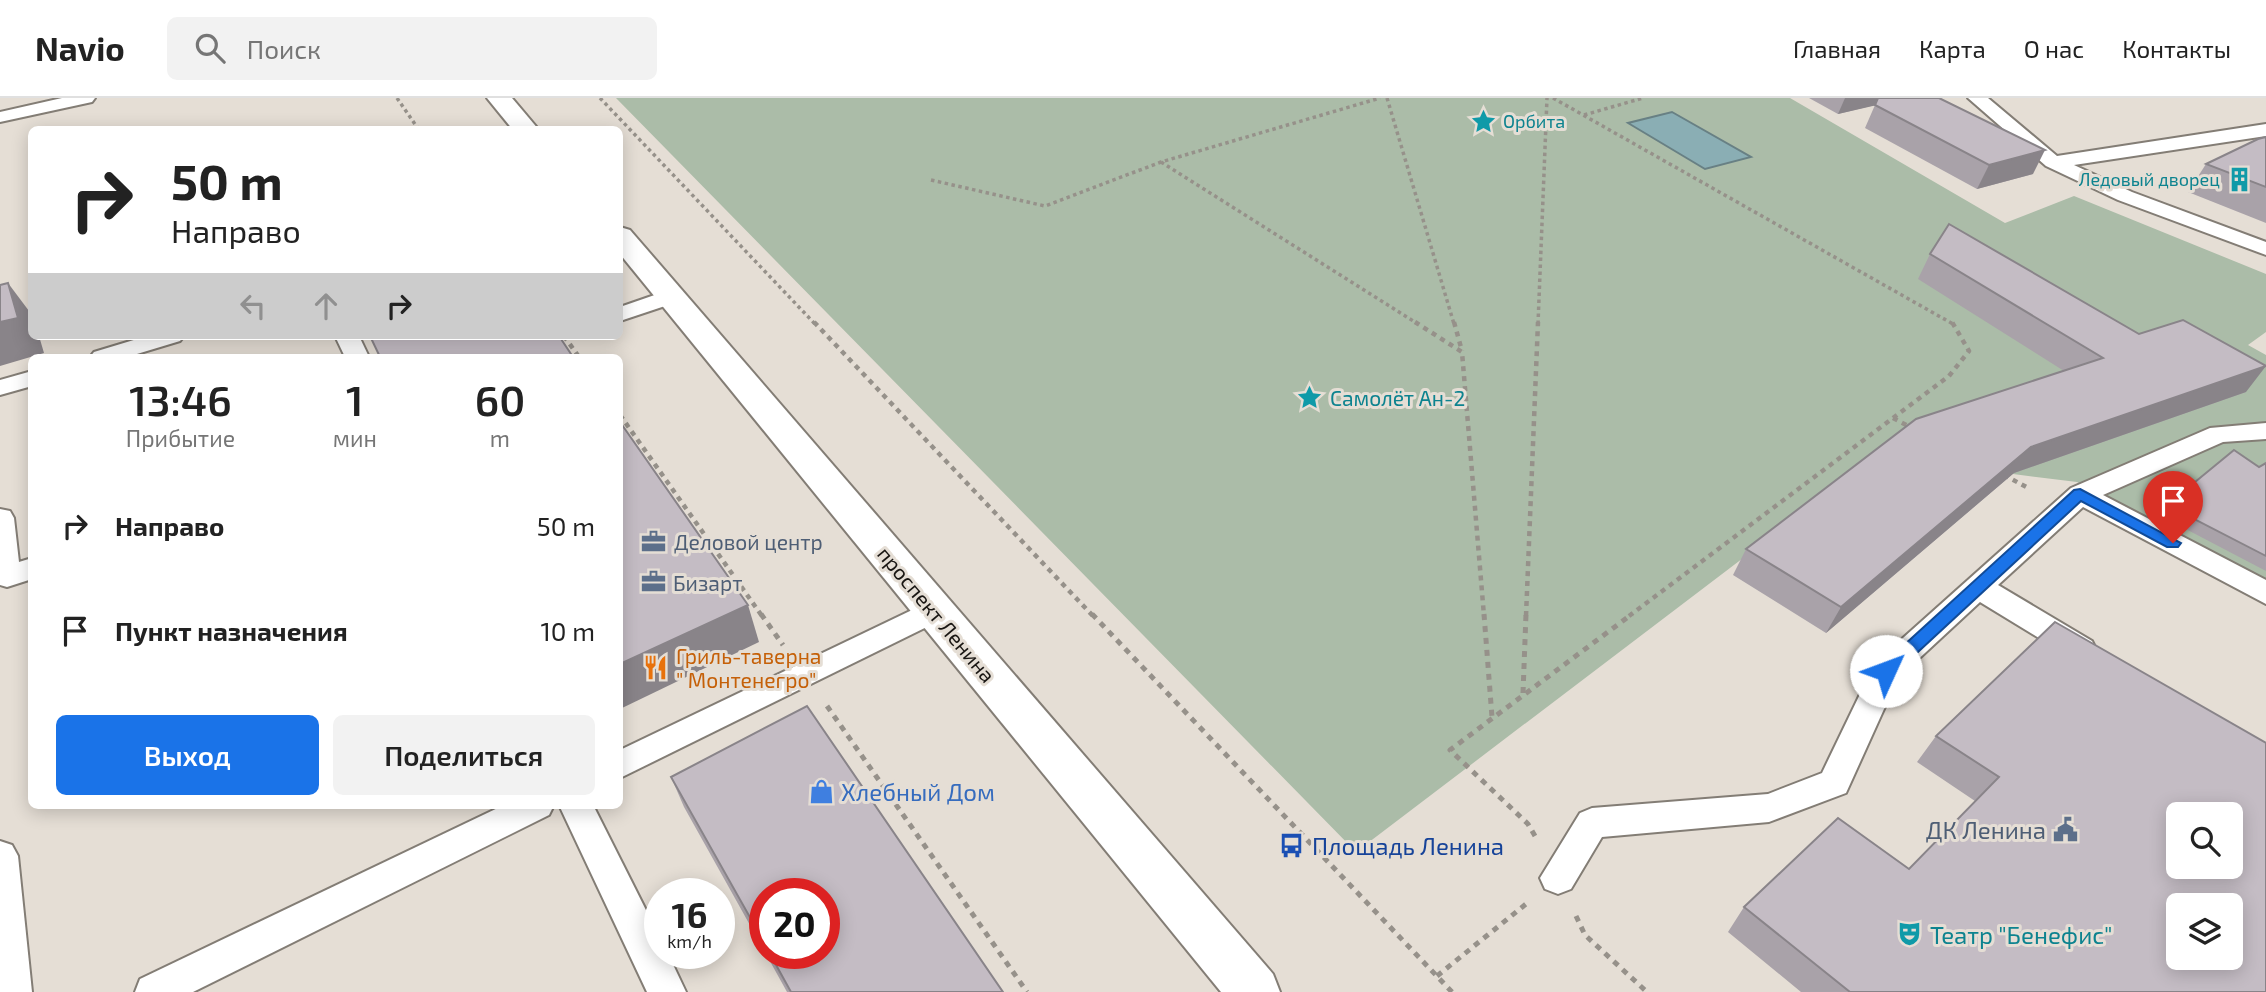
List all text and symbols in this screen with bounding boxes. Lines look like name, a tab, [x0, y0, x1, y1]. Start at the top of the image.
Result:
search box	[167, 17, 657, 80]
text: Navio	[35, 28, 125, 68]
icon: search	[191, 29, 229, 67]
text: Поиск	[247, 33, 321, 64]
text: Главная	[1793, 34, 1881, 63]
text: Карта	[1919, 34, 1986, 63]
text: О нас	[2024, 34, 2084, 63]
text: Контакты	[2122, 34, 2231, 63]
place icon: Орбита	[1469, 107, 1497, 135]
place label: Орбита	[1503, 110, 1565, 132]
text: 50 m	[171, 151, 283, 210]
icon: right	[56, 154, 147, 245]
building icon: Ледовый дворец	[2226, 165, 2254, 193]
place label: Ледовый дворец	[2079, 168, 2220, 190]
text: Направо	[171, 211, 301, 249]
icon: left	[234, 287, 272, 325]
icon: ahead	[307, 287, 345, 325]
icon: right	[380, 287, 418, 325]
text: 13:46	[129, 374, 232, 424]
text: 1	[346, 374, 364, 424]
text: 60	[475, 374, 525, 424]
place icon: Самолёт Ан-2	[1296, 383, 1324, 411]
place label: Самолёт Ан-2	[1330, 385, 1465, 410]
text: Прибытие	[126, 424, 235, 452]
text: мин	[333, 424, 377, 452]
text: m	[490, 424, 510, 452]
pin	[2143, 471, 2203, 543]
icon: arrive	[2154, 482, 2192, 520]
icon: right	[56, 507, 94, 545]
text: Направо	[115, 510, 224, 541]
text: 50 m	[537, 510, 595, 541]
office icon: Деловой центр	[640, 527, 668, 555]
place label: Деловой центр	[674, 529, 823, 554]
street label: проспект Ленина	[873, 541, 1001, 687]
office icon: Бизарт	[639, 568, 667, 596]
place label: Бизарт	[673, 570, 742, 595]
icon: arrive	[56, 612, 94, 650]
text: Пункт назначения	[115, 615, 348, 646]
text: 10 m	[540, 615, 595, 646]
position arrow	[1849, 634, 1923, 708]
place label: Гриль-таверна " Монтенегро"	[676, 643, 821, 692]
restaurant icon: Гриль-таверна " Монтенегро"	[642, 653, 670, 681]
button: Выход	[56, 715, 319, 795]
button: Поделиться	[333, 715, 595, 795]
shop icon: Хлебный Дом	[807, 777, 835, 805]
place label: Хлебный Дом	[841, 777, 995, 806]
map controls	[2166, 802, 2243, 970]
button: search	[2166, 802, 2243, 879]
place label: ДК Ленина	[1926, 815, 2046, 844]
public building icon: ДК Ленина	[2052, 815, 2080, 843]
bus stop icon: Площадь Ленина	[1278, 831, 1306, 859]
place label: Площадь Ленина	[1312, 831, 1504, 860]
speed limit sign: 20	[749, 878, 840, 969]
text: 16	[672, 893, 707, 935]
button: layers	[2166, 893, 2243, 970]
theatre icon: Театр "Бенефис"	[1896, 920, 1924, 948]
place label: Театр "Бенефис"	[1930, 920, 2113, 949]
text: km/h	[667, 930, 712, 952]

